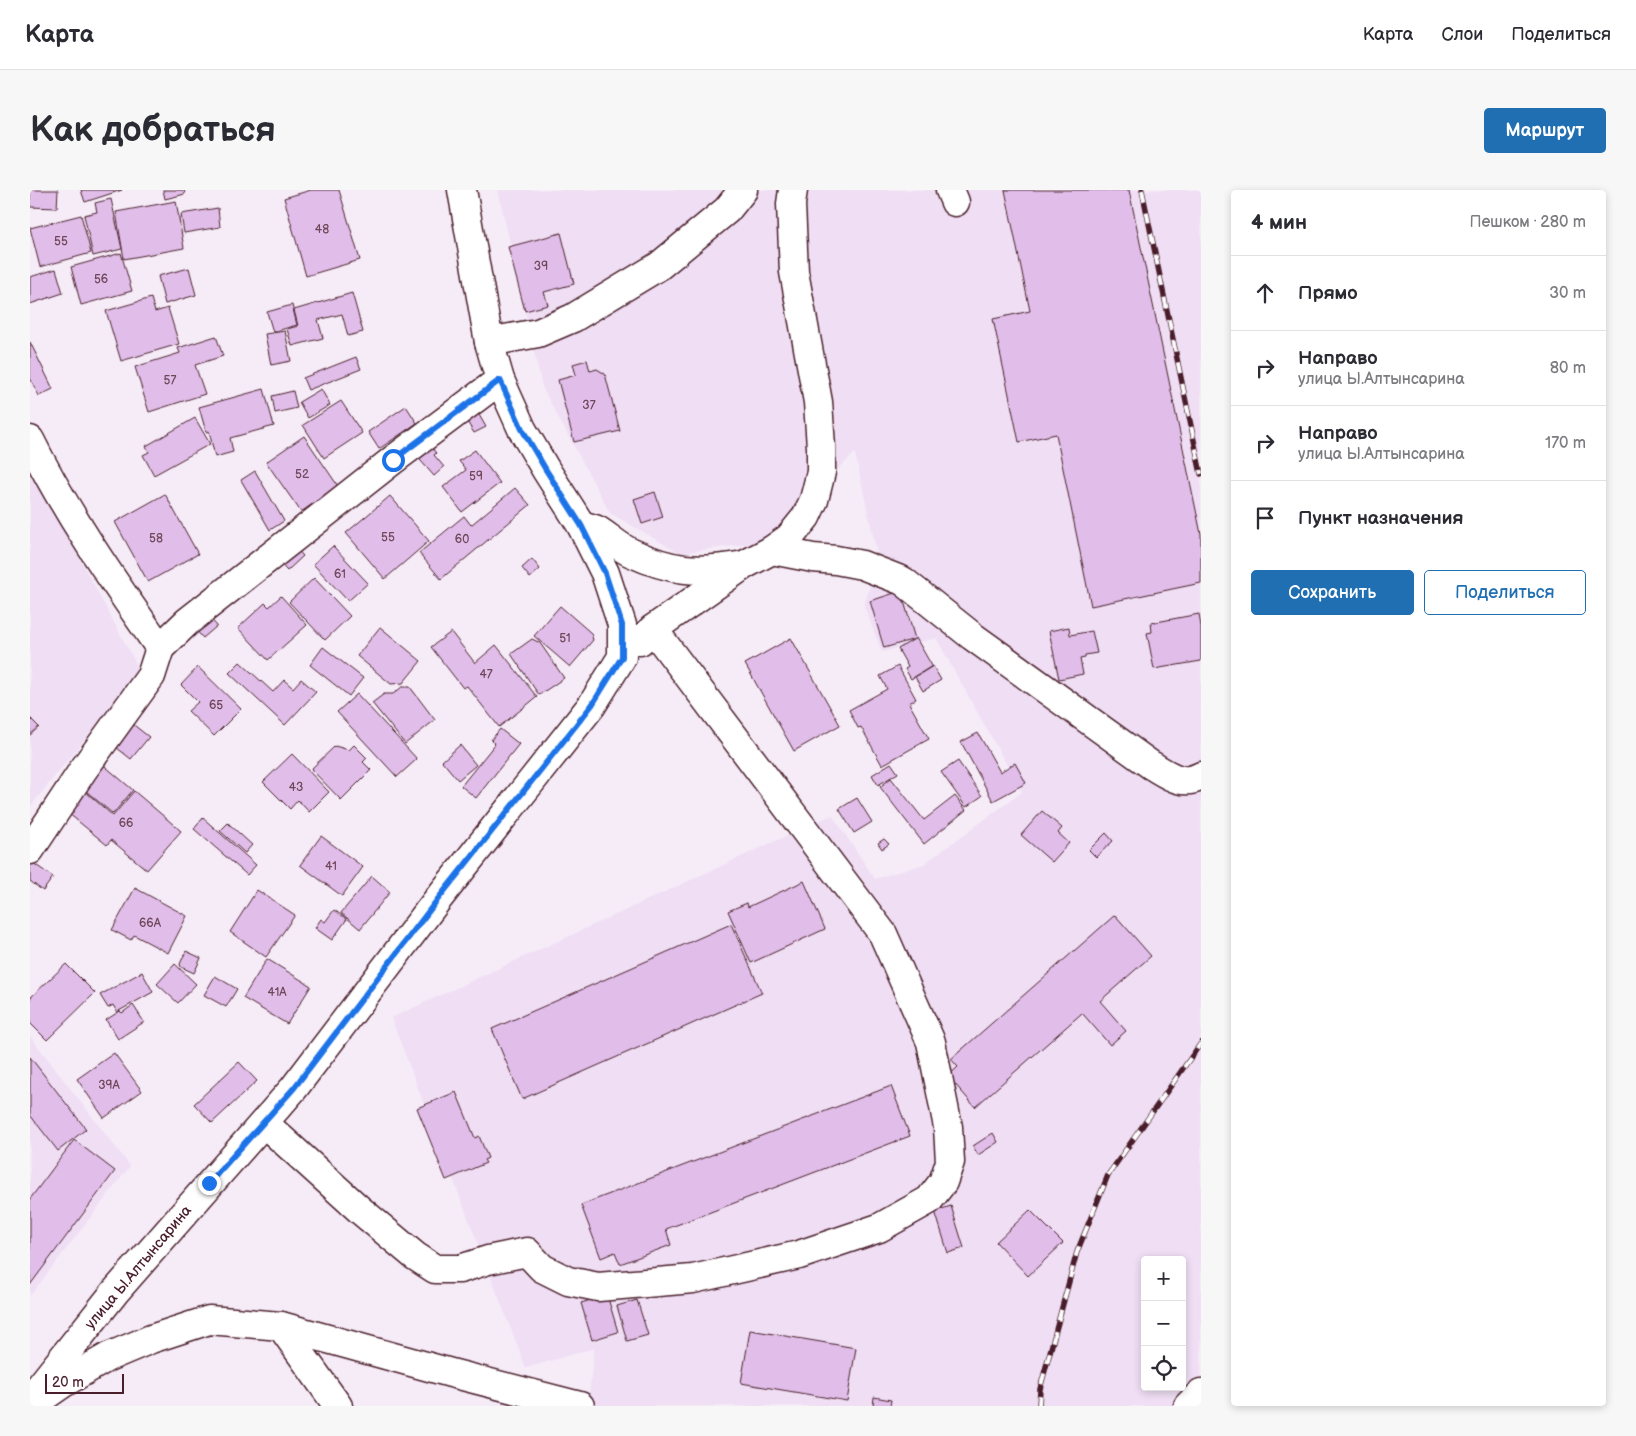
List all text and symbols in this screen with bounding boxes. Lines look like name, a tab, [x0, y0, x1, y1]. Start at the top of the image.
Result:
text: Карта	[25, 20, 94, 49]
text: Карта	[1363, 24, 1413, 45]
text: Слои	[1441, 24, 1483, 45]
text: Поделиться	[1511, 24, 1611, 45]
button: Маршрут	[1484, 108, 1606, 153]
text: Как добраться	[30, 109, 276, 152]
text: 4 мин	[1251, 210, 1307, 235]
text: Пешком · 280 m	[1469, 213, 1586, 232]
house number: 48	[315, 222, 329, 237]
house number: 55	[54, 234, 68, 249]
house number: 39	[534, 259, 548, 274]
house number: 56	[94, 272, 108, 287]
icon: ahead	[1251, 279, 1279, 307]
text: Прямо	[1298, 282, 1358, 305]
text: 30 m	[1549, 284, 1586, 303]
text: Направо	[1298, 347, 1378, 370]
icon: right	[1251, 354, 1279, 382]
text: 80 m	[1550, 359, 1586, 378]
text: улица Ы.Алтынсарина	[1298, 370, 1465, 389]
house number: 57	[164, 373, 176, 388]
house number: 37	[582, 398, 596, 413]
text: Направо	[1298, 422, 1378, 445]
icon: right	[1251, 429, 1279, 457]
text: 170 m	[1545, 434, 1586, 453]
text: улица Ы.Алтынсарина	[1298, 445, 1465, 464]
route start	[382, 449, 405, 472]
house number: 52	[295, 467, 309, 482]
house number: 59	[469, 469, 483, 484]
icon: arrive	[1251, 504, 1279, 532]
text: Пункт назначения	[1298, 507, 1463, 530]
house number: 55	[381, 530, 395, 545]
house number: 58	[149, 531, 163, 546]
house number: 60	[455, 532, 469, 547]
house number: 61	[334, 567, 346, 582]
button: Сохранить	[1251, 570, 1414, 615]
button: Поделиться	[1424, 570, 1586, 615]
house number: 51	[559, 631, 571, 646]
house number: 47	[479, 667, 493, 682]
house number: 65	[209, 698, 223, 713]
house number: 43	[289, 780, 303, 795]
house number: 66	[119, 816, 133, 831]
house number: 41	[325, 859, 337, 874]
house number: 66А	[139, 916, 162, 931]
house number: 41А	[267, 985, 287, 1000]
house number: 39А	[98, 1078, 121, 1093]
route end	[198, 1172, 221, 1195]
street label: улица Ы.Алтынсарина	[81, 1201, 196, 1333]
map controls	[1141, 1256, 1186, 1391]
button: +	[1141, 1256, 1186, 1301]
button: −	[1141, 1301, 1186, 1346]
button: locate	[1141, 1346, 1186, 1391]
scale bar	[45, 1371, 124, 1394]
text: 20 m	[52, 1374, 84, 1391]

